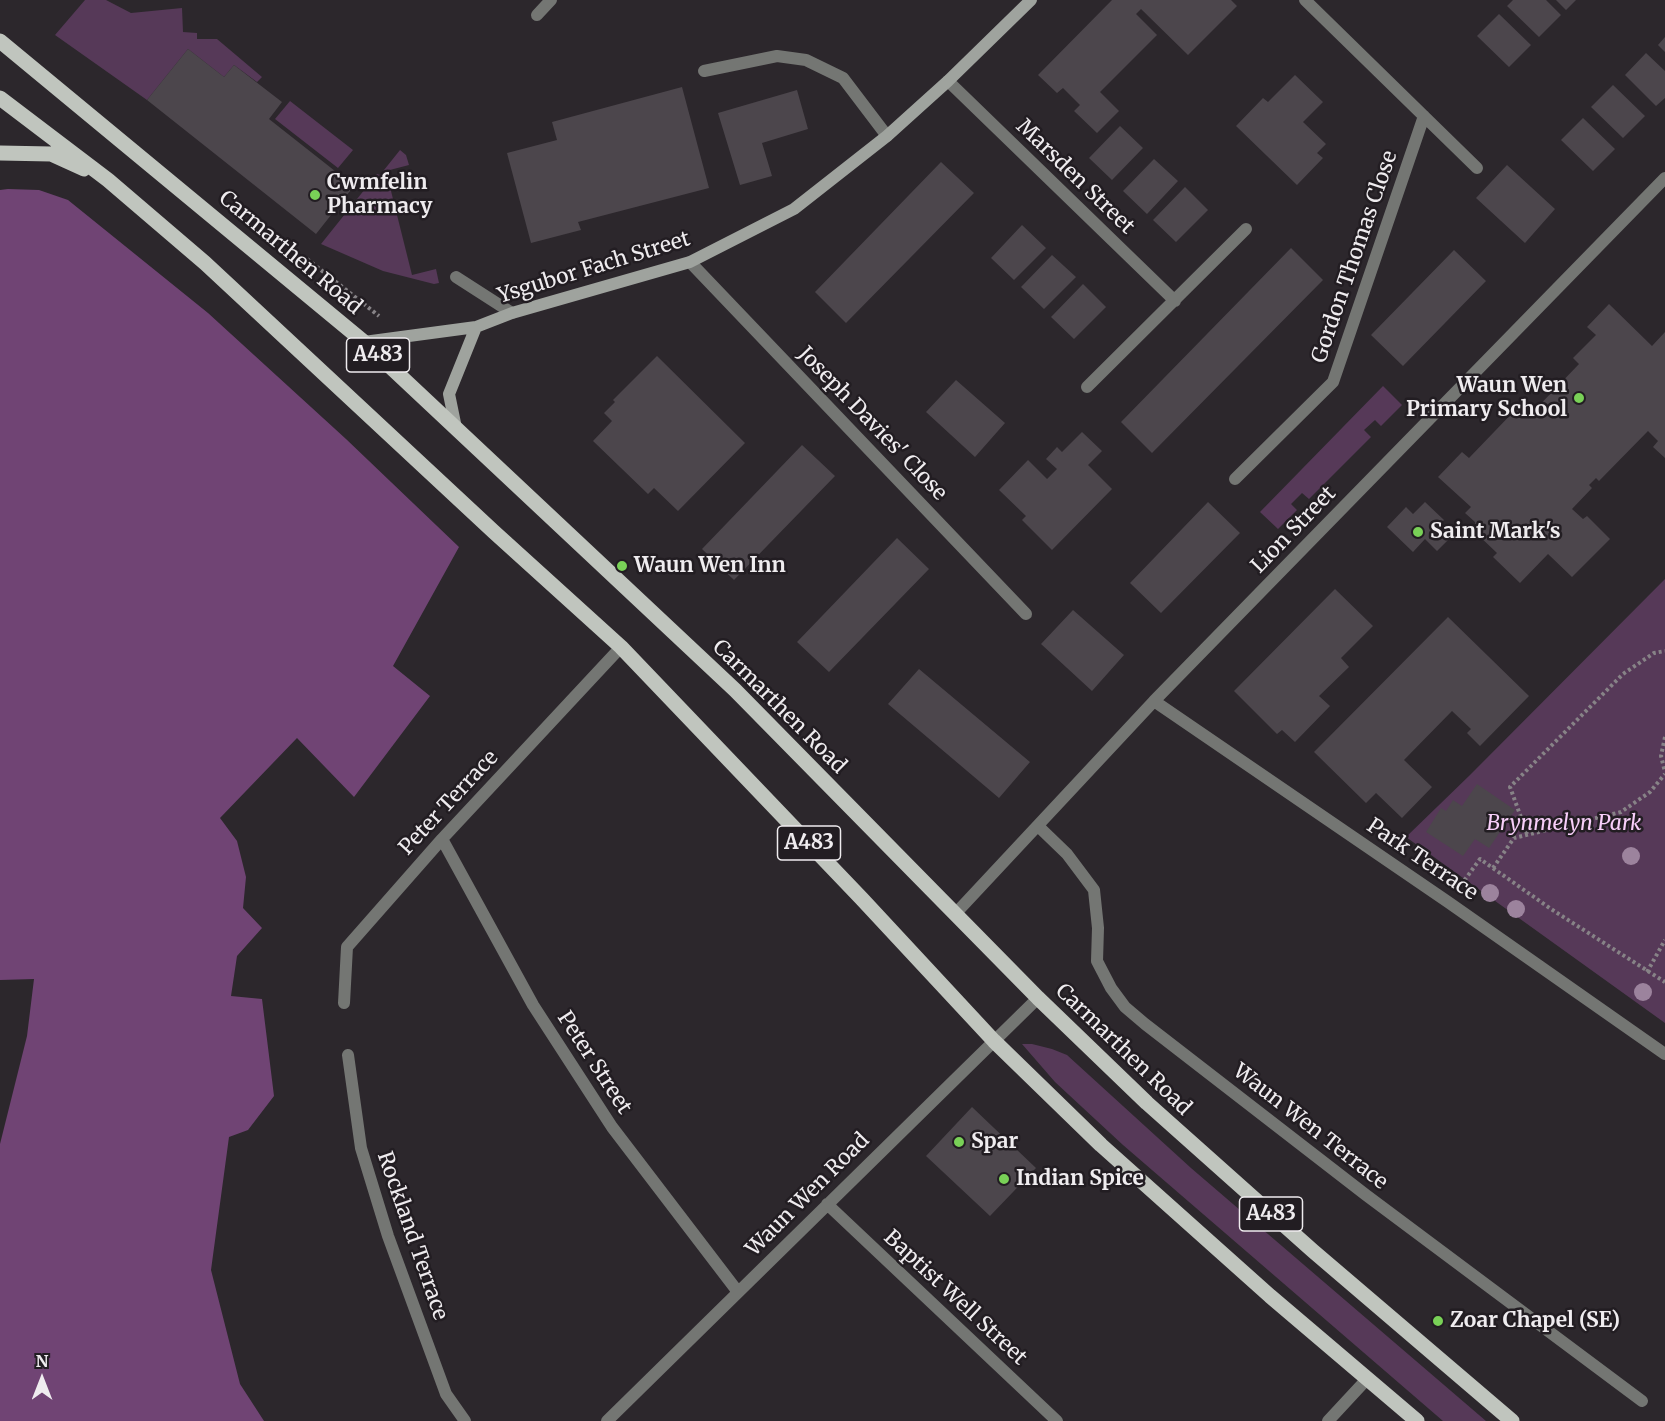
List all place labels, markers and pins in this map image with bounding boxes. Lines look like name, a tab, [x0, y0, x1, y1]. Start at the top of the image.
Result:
place label: Cwmfelin Pharmacy	[327, 170, 432, 220]
marker: Cwmfelin Pharmacy	[308, 188, 322, 202]
place label: Waun Wen Primary School	[1406, 373, 1567, 423]
marker: Waun Wen Primary School	[1572, 391, 1586, 405]
place label: Saint Mark's	[1430, 519, 1561, 545]
marker: Saint Mark's	[1411, 525, 1425, 539]
place label: Waun Wen Inn	[634, 553, 786, 579]
marker: Waun Wen Inn	[615, 559, 629, 573]
place label: Spar	[971, 1129, 1018, 1155]
marker: Spar	[952, 1135, 966, 1149]
place label: Indian Spice	[1016, 1166, 1144, 1192]
marker: Indian Spice	[997, 1172, 1011, 1186]
place label: Zoar Chapel (SE)	[1450, 1308, 1620, 1334]
marker: Zoar Chapel (SE)	[1431, 1314, 1445, 1328]

